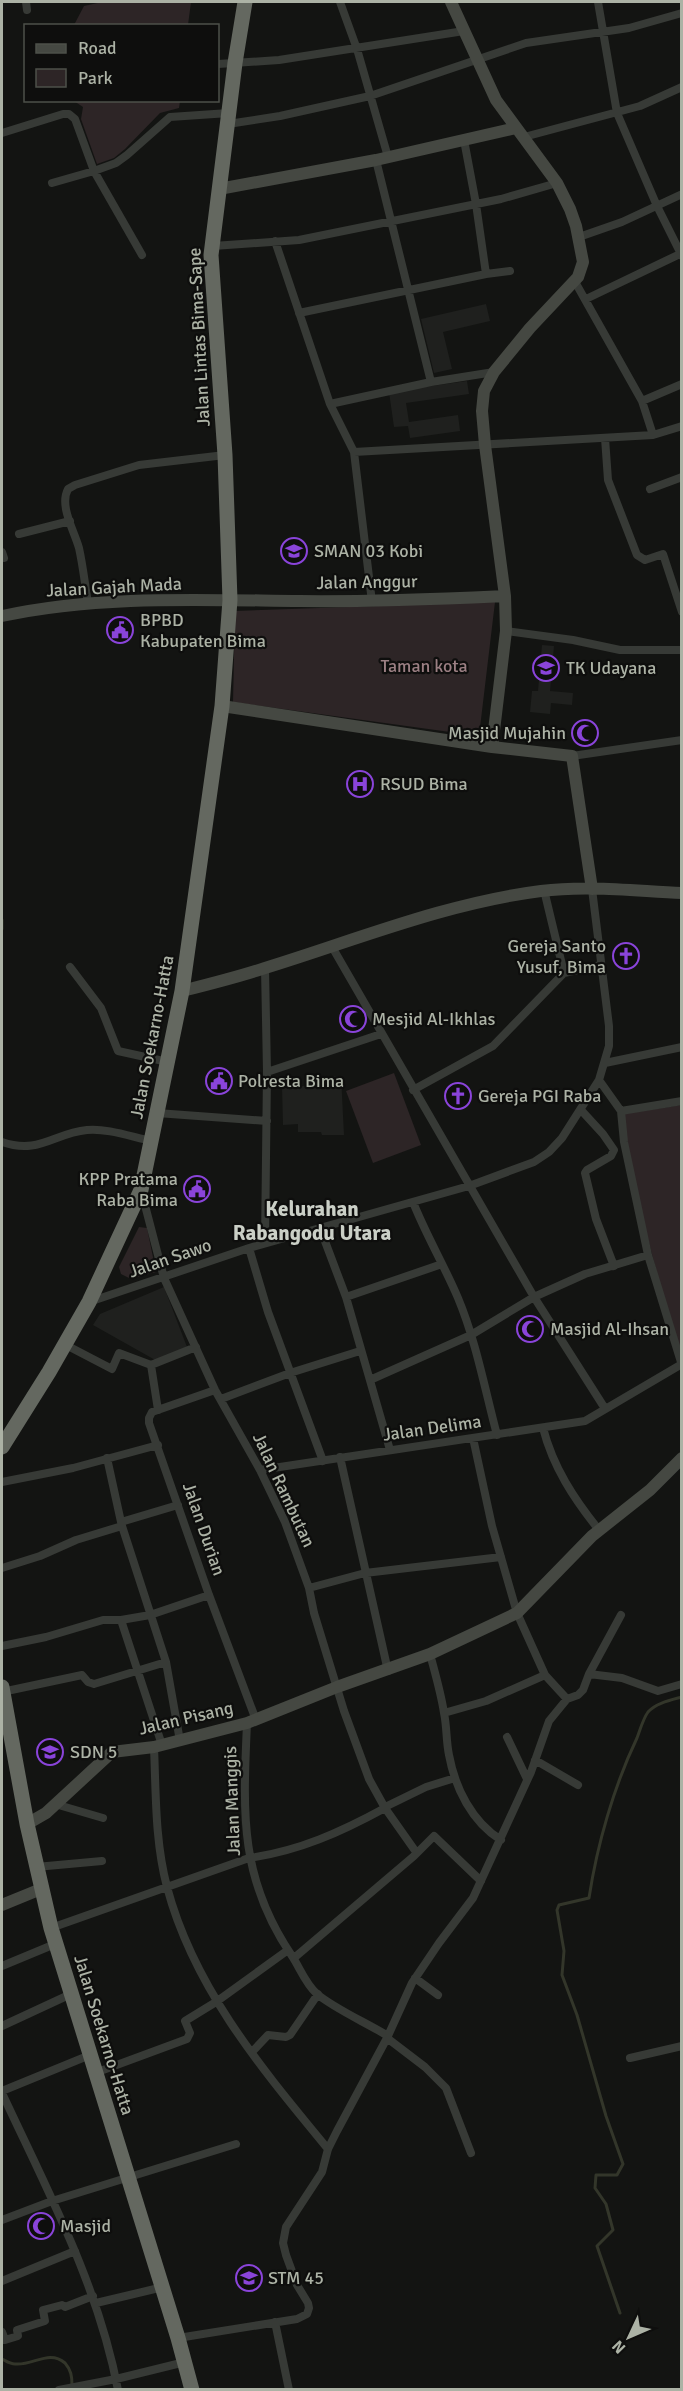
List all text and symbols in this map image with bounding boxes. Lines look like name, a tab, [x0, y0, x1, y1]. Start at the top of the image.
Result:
legend	[24, 24, 219, 102]
text: Road	[78, 37, 117, 59]
text: Park	[78, 67, 113, 89]
street label: Jalan Lintas Bima-Sape	[183, 247, 215, 427]
school or university icon: SMAN 03 Kobi	[279, 536, 309, 566]
place label: SMAN 03 Kobi	[314, 540, 423, 562]
street label: Jalan Anggur	[316, 570, 418, 594]
street label: Jalan Gajah Mada	[46, 572, 182, 602]
place label: BPBD Kabupaten Bima	[140, 609, 266, 652]
public building icon: BPBD Kabupaten Bima	[105, 615, 135, 645]
school or university icon: TK Udayana	[531, 653, 561, 683]
park label: Taman kota	[380, 655, 468, 677]
place label: TK Udayana	[566, 657, 656, 679]
mosque icon: Masjid Mujahin	[570, 718, 600, 748]
place label: Masjid Mujahin	[448, 722, 566, 744]
hospital icon: RSUD Bima	[345, 769, 375, 799]
place label: RSUD Bima	[380, 773, 468, 795]
place label: Gereja Santo Yusuf, Bima	[508, 935, 606, 978]
church icon: Gereja Santo Yusuf, Bima	[611, 941, 641, 971]
street label: Jalan Soekarno-Hatta	[125, 953, 179, 1121]
mosque icon: Mesjid Al-Ikhlas	[338, 1004, 368, 1034]
place label: Mesjid Al-Ikhlas	[372, 1008, 496, 1030]
public building icon: Polresta Bima	[204, 1066, 234, 1096]
place label: Polresta Bima	[238, 1070, 344, 1092]
church icon: Gereja PGI Raba	[443, 1081, 473, 1111]
place label: Gereja PGI Raba	[478, 1085, 601, 1107]
place label: KPP Pratama Raba Bima	[79, 1168, 178, 1211]
public building icon: KPP Pratama Raba Bima	[182, 1174, 212, 1204]
district label: Kelurahan Rabangodu Utara	[233, 1196, 391, 1246]
street label: Jalan Sawo	[126, 1234, 214, 1282]
mosque icon: Masjid Al-Ihsan	[515, 1314, 545, 1344]
place label: Masjid Al-Ihsan	[550, 1318, 669, 1340]
street label: Jalan Delima	[381, 1410, 483, 1446]
street label: Jalan Rambutan	[248, 1429, 320, 1551]
street label: Jalan Durian	[178, 1479, 230, 1579]
street label: Jalan Pisang	[137, 1696, 235, 1740]
school or university icon: SDN 5	[35, 1737, 65, 1767]
place label: SDN 5	[70, 1741, 118, 1763]
street label: Jalan Manggis	[219, 1745, 245, 1856]
street label: Jalan Soekarno-Hatta	[69, 1952, 139, 2118]
mosque icon: Masjid	[26, 2211, 56, 2241]
place label: Masjid	[60, 2215, 111, 2237]
school or university icon: STM 45	[234, 2263, 264, 2293]
place label: STM 45	[268, 2267, 324, 2289]
north arrow	[599, 2307, 659, 2367]
text: N	[608, 2336, 630, 2358]

